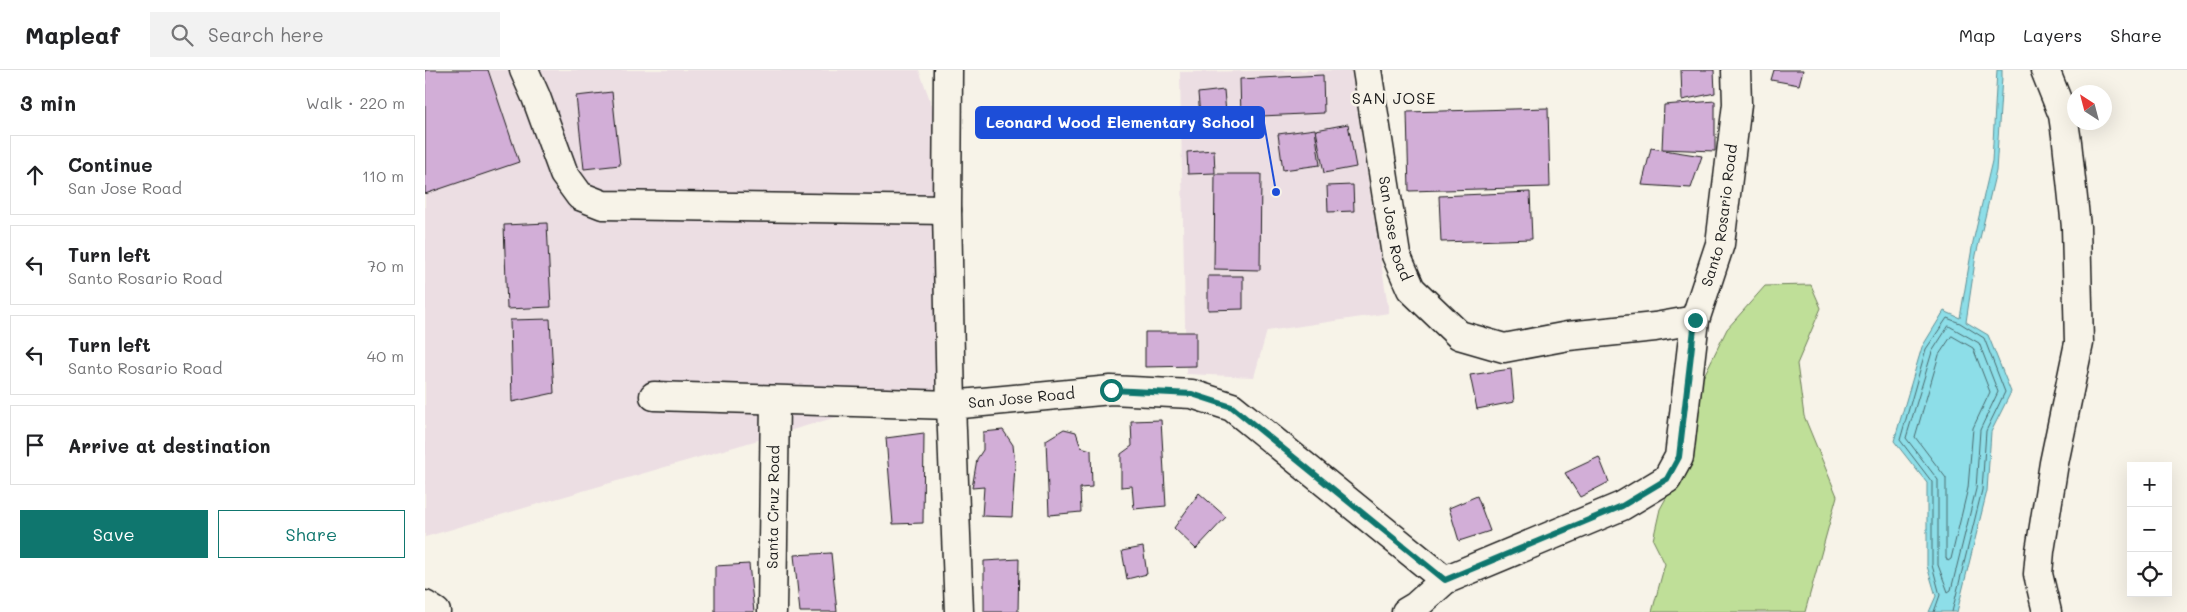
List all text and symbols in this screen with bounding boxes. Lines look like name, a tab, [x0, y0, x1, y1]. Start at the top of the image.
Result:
search box	[150, 12, 500, 57]
text: Mapleaf	[25, 19, 120, 50]
icon: search	[168, 21, 196, 49]
text: Search here	[208, 22, 324, 47]
text: Map	[1959, 23, 1995, 47]
text: Layers	[2023, 23, 2082, 47]
text: Share	[2110, 23, 2162, 47]
north arrow	[2067, 85, 2112, 130]
district label: SAN JOSE	[1352, 87, 1436, 108]
text: 3 min	[20, 89, 76, 116]
text: Walk · 220 m	[306, 92, 405, 113]
callout: Leonard Wood Elementary School	[976, 107, 1264, 138]
text: Leonard Wood Elementary School	[986, 111, 1254, 132]
street label: Santo Rosario Road	[1696, 143, 1741, 289]
text: Continue	[68, 152, 153, 177]
icon: ahead	[21, 161, 49, 189]
text: 110 m	[362, 165, 404, 186]
street label: San Jose Road	[1375, 175, 1417, 284]
text: San Jose Road	[68, 177, 182, 198]
text: Turn left	[68, 242, 151, 267]
icon: left	[21, 251, 49, 279]
text: 70 m	[367, 255, 404, 276]
text: Santo Rosario Road	[68, 267, 222, 288]
route end	[1684, 309, 1707, 332]
text: Turn left	[68, 332, 151, 357]
icon: left	[21, 341, 49, 369]
text: 40 m	[367, 345, 404, 366]
text: Santo Rosario Road	[68, 357, 222, 378]
route start	[1100, 379, 1123, 402]
street label: San Jose Road	[967, 382, 1076, 412]
icon: arrive	[21, 431, 49, 459]
text: Arrive at destination	[68, 433, 271, 458]
street label: Santa Cruz Road	[762, 445, 783, 569]
map controls	[2127, 462, 2172, 597]
button: +	[2127, 462, 2172, 507]
button: −	[2127, 507, 2172, 552]
button: Save	[20, 510, 208, 558]
button: Share	[218, 510, 405, 558]
button: locate	[2127, 552, 2172, 597]

